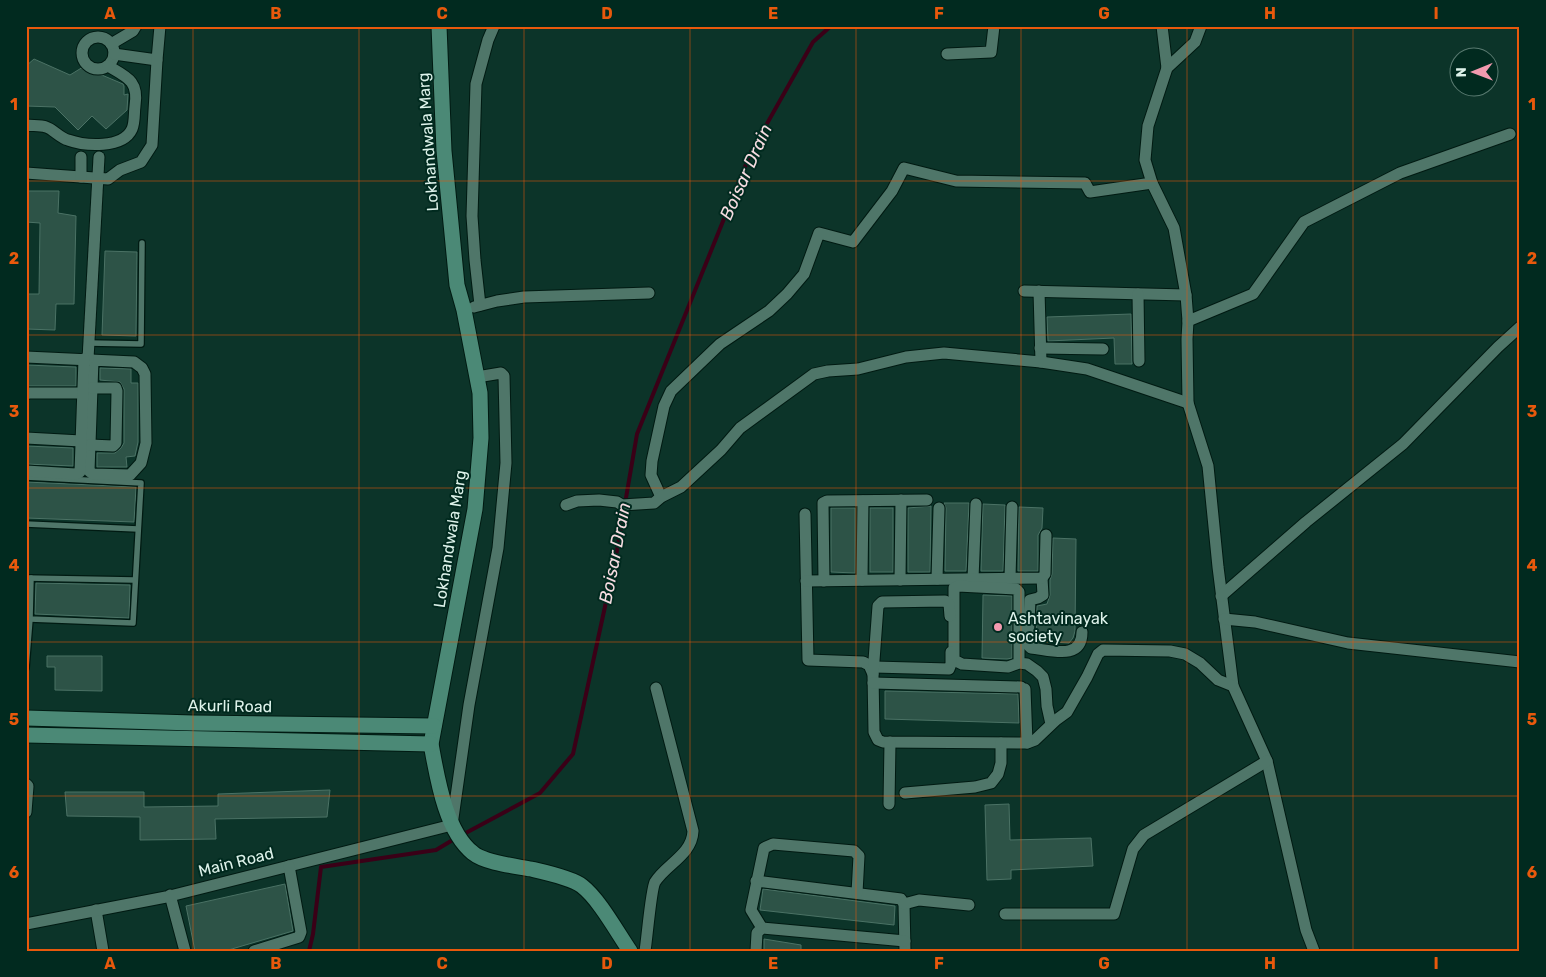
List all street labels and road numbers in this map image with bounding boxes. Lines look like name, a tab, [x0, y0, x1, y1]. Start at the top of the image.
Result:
street label: Lokhandwala Marg	[414, 72, 442, 212]
street label: Lokhandwala Marg	[430, 469, 470, 609]
street label: Akurli Road	[188, 696, 272, 716]
street label: Main Road	[196, 843, 276, 881]

